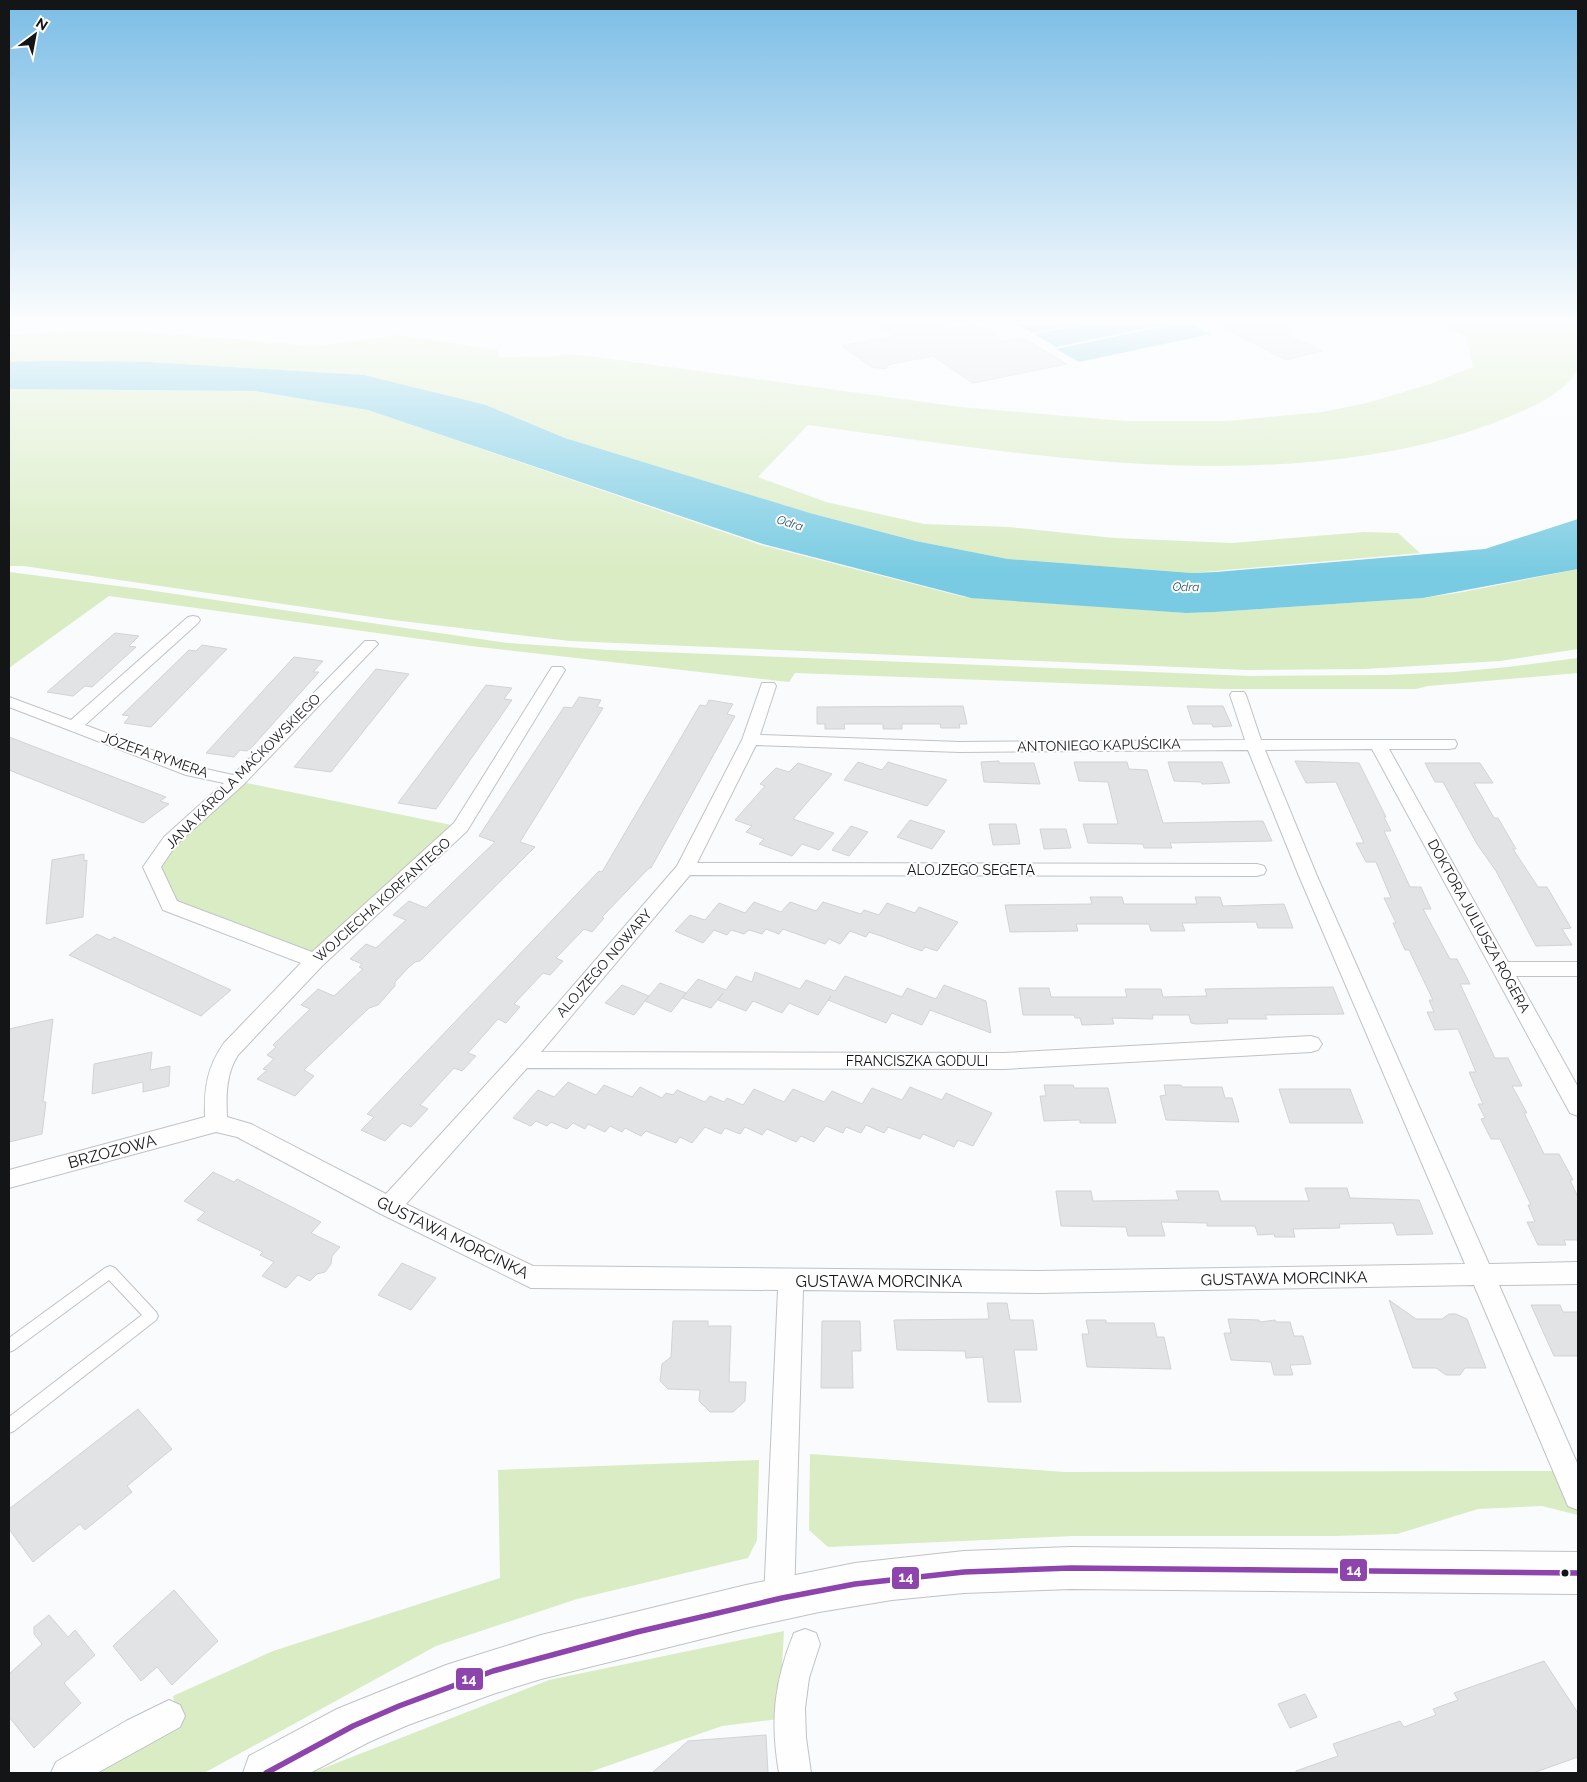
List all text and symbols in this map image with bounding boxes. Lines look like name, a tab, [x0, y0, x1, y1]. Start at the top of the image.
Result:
north arrow	[10, 10, 60, 60]
text: N	[33, 14, 51, 34]
water label: Odra	[775, 512, 805, 534]
water label: Odra	[1172, 580, 1200, 594]
street label: JANA KAROLA MAĆKOWSKIEGO	[162, 690, 324, 852]
street label: JÓZEFA RYMERA	[100, 728, 211, 781]
street label: ANTONIEGO KAPUŚCIKA	[1017, 735, 1181, 754]
street label: WOJCIECHA KORFANTEGO	[310, 834, 454, 966]
street label: DOKTORA JULIUSZA ROGERA	[1425, 837, 1534, 1016]
street label: ALOJZEGO SEGETA	[907, 862, 1035, 878]
street label: ALOJZEGO NOWARY	[553, 906, 655, 1020]
street label: FRANCISZKA GODULI	[846, 1053, 988, 1069]
street label: BRZOZOWA	[66, 1131, 159, 1172]
street label: GUSTAWA MORCINKA	[374, 1192, 532, 1283]
street label: GUSTAWA MORCINKA	[1200, 1268, 1368, 1289]
street label: GUSTAWA MORCINKA	[796, 1272, 963, 1291]
line badge: 14	[1339, 1558, 1368, 1582]
text: 14	[1347, 1562, 1361, 1578]
line badge: 14	[891, 1566, 920, 1590]
unlabelled marker	[1560, 1568, 1570, 1578]
text: 14	[899, 1569, 913, 1585]
line badge: 14	[455, 1667, 484, 1691]
text: 14	[462, 1671, 476, 1687]

